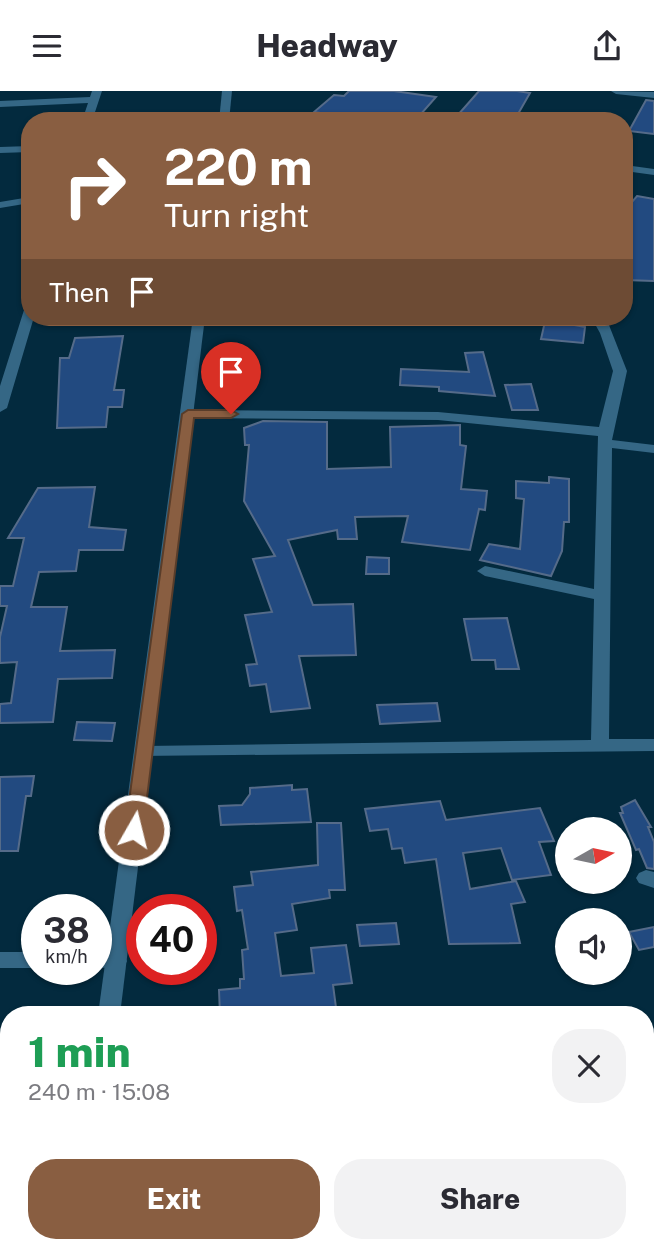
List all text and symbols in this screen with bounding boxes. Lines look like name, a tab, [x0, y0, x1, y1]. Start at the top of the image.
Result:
icon: menu	[28, 27, 66, 65]
text: Headway	[256, 27, 398, 64]
icon: share	[588, 27, 626, 65]
text: 220 m	[164, 138, 313, 196]
icon: right	[49, 140, 140, 231]
text: Turn right	[164, 197, 309, 234]
icon: arrive	[123, 273, 161, 311]
text: Then	[49, 277, 109, 308]
pin	[201, 342, 261, 414]
icon: arrive	[212, 353, 250, 391]
position arrow	[97, 793, 171, 867]
north arrow	[555, 817, 632, 894]
map controls	[555, 817, 632, 985]
speed limit sign: 40	[126, 894, 217, 985]
button: sound	[555, 908, 632, 985]
text: 38	[43, 910, 90, 951]
text: km/h	[45, 946, 88, 967]
text: 1 min	[28, 1027, 131, 1076]
button: close	[552, 1029, 626, 1103]
text: 240 m · 15:08	[28, 1078, 170, 1105]
button: Exit	[28, 1159, 320, 1239]
button: Share	[334, 1159, 626, 1239]

